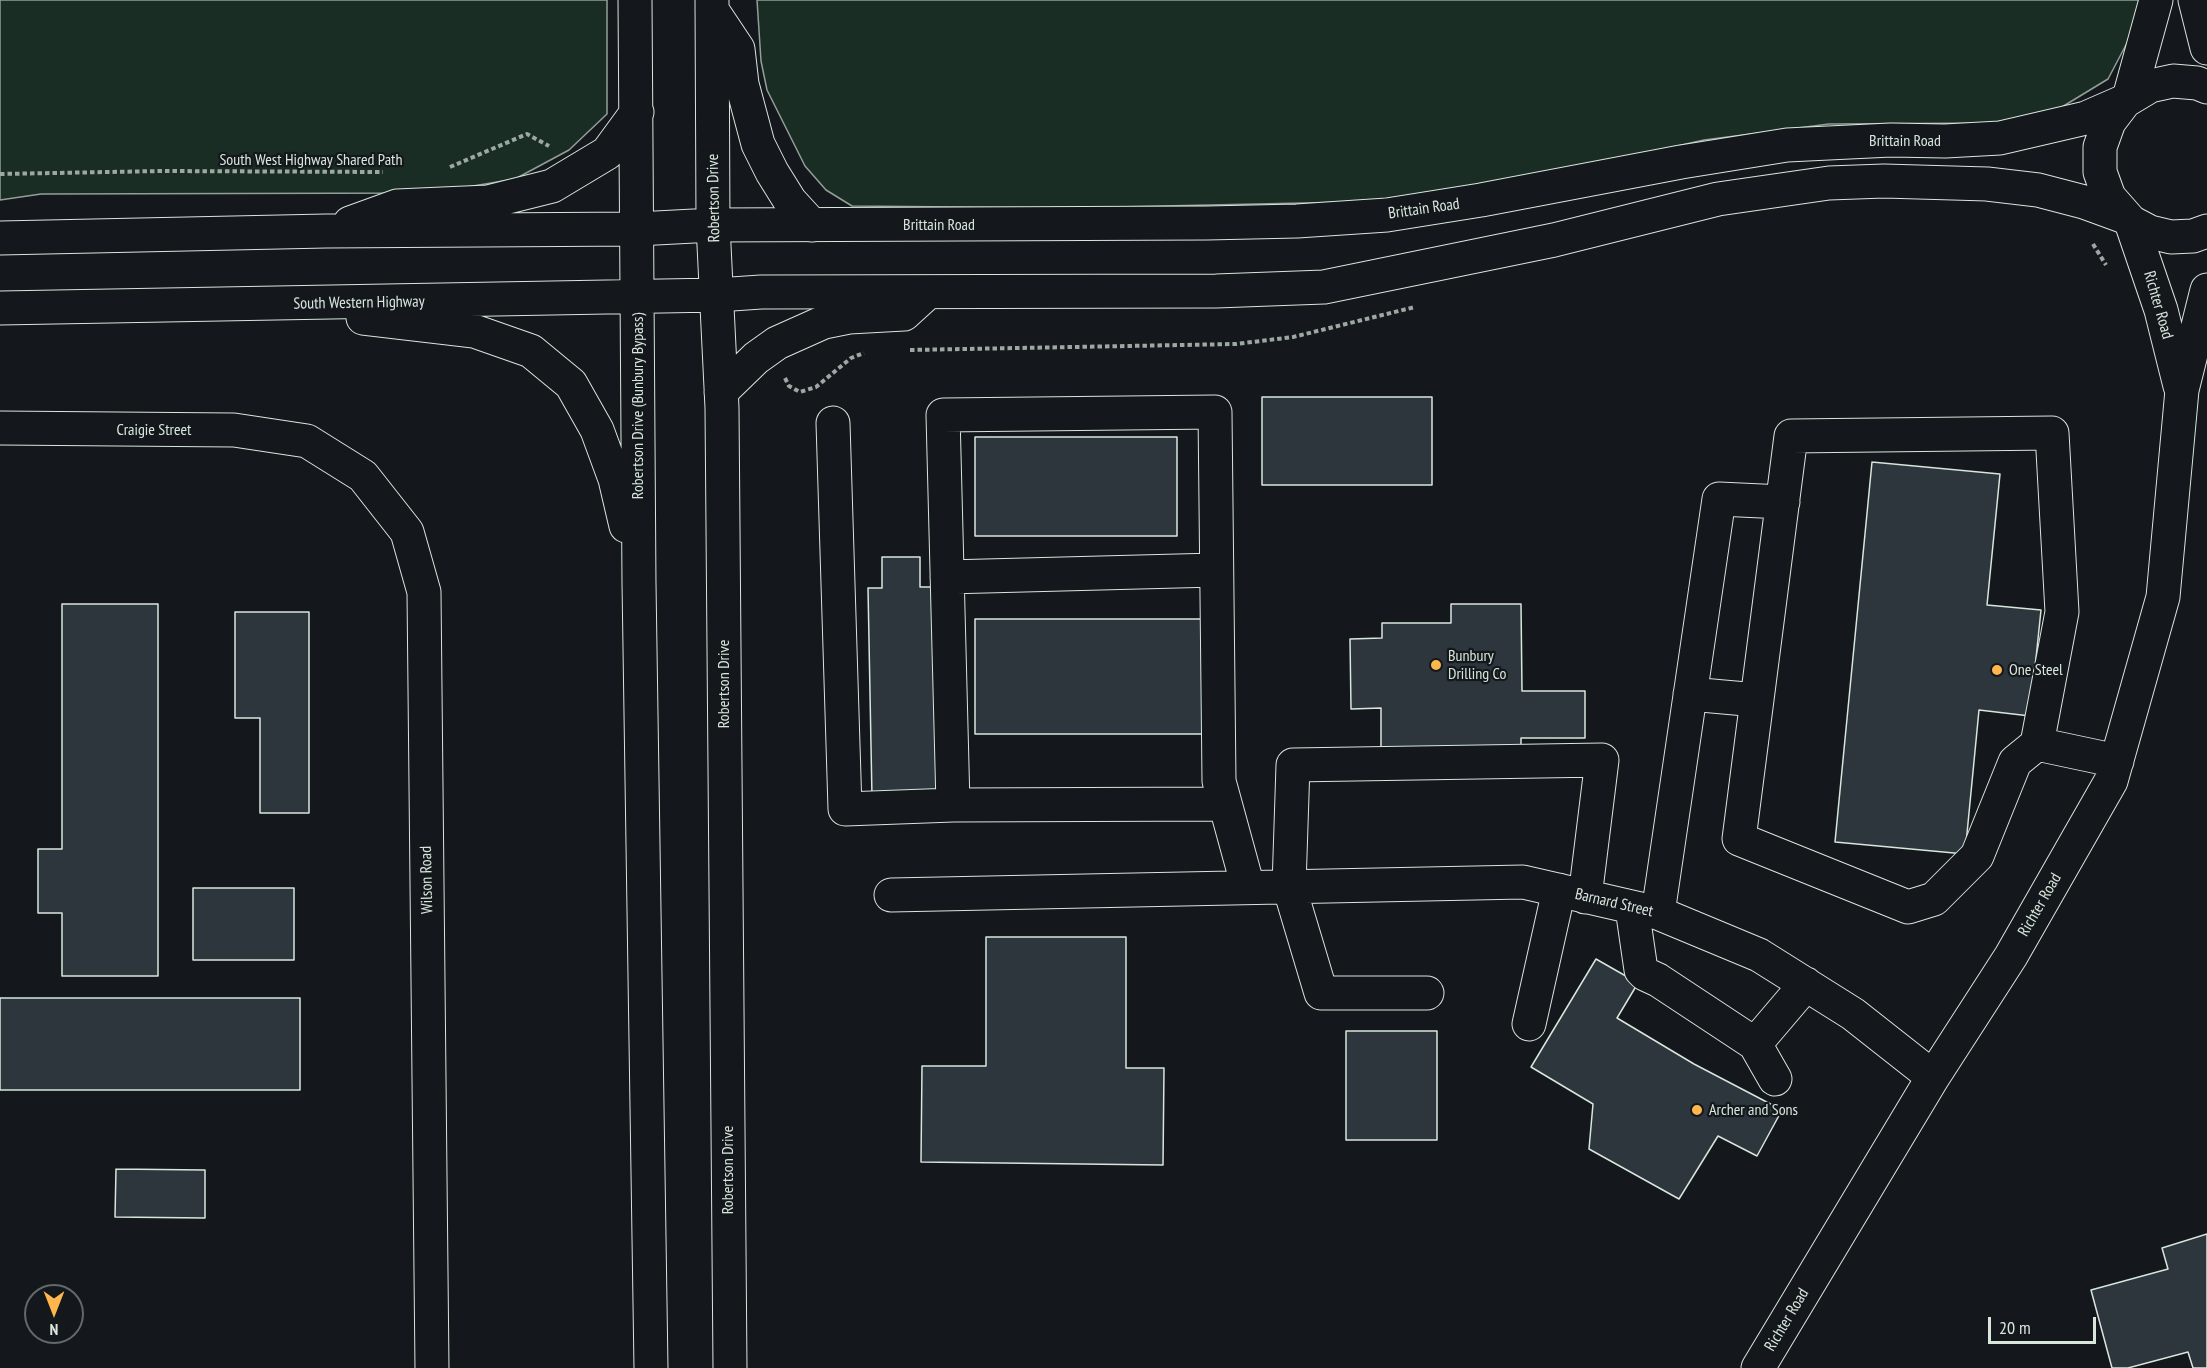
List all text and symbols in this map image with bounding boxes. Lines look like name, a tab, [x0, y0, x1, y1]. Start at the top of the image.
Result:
street label: Brittain Road	[1869, 131, 1941, 151]
street label: South West Highway Shared Path	[220, 150, 402, 170]
street label: Robertson Drive	[704, 154, 724, 242]
street label: Brittain Road	[1387, 194, 1461, 224]
street label: Brittain Road	[903, 215, 975, 235]
street label: Richter Road	[2139, 269, 2177, 341]
street label: South Western Highway	[293, 292, 425, 314]
street label: Robertson Drive (Bunbury Bypass)	[628, 313, 648, 499]
street label: Craigie Street	[117, 420, 191, 440]
street label: Robertson Drive	[714, 640, 734, 728]
place label: Bunbury Drilling Co	[1448, 646, 1506, 684]
marker: Bunbury Drilling Co	[1429, 658, 1443, 672]
place label: One Steel	[2009, 660, 2063, 680]
marker: One Steel	[1990, 663, 2004, 677]
street label: Wilson Road	[417, 846, 437, 914]
street label: Richter Road	[2014, 870, 2066, 940]
street label: Barnard Street	[1573, 885, 1655, 921]
place label: Archer and Sons	[1709, 1100, 1798, 1120]
marker: Archer and Sons	[1690, 1103, 1704, 1117]
street label: Robertson Drive	[718, 1126, 738, 1214]
north arrow	[24, 1284, 84, 1344]
street label: Richter Road	[1761, 1285, 1813, 1355]
scale bar	[1991, 1305, 2099, 1343]
text: 20 m	[1999, 1316, 2031, 1339]
text: N	[50, 1320, 58, 1340]

